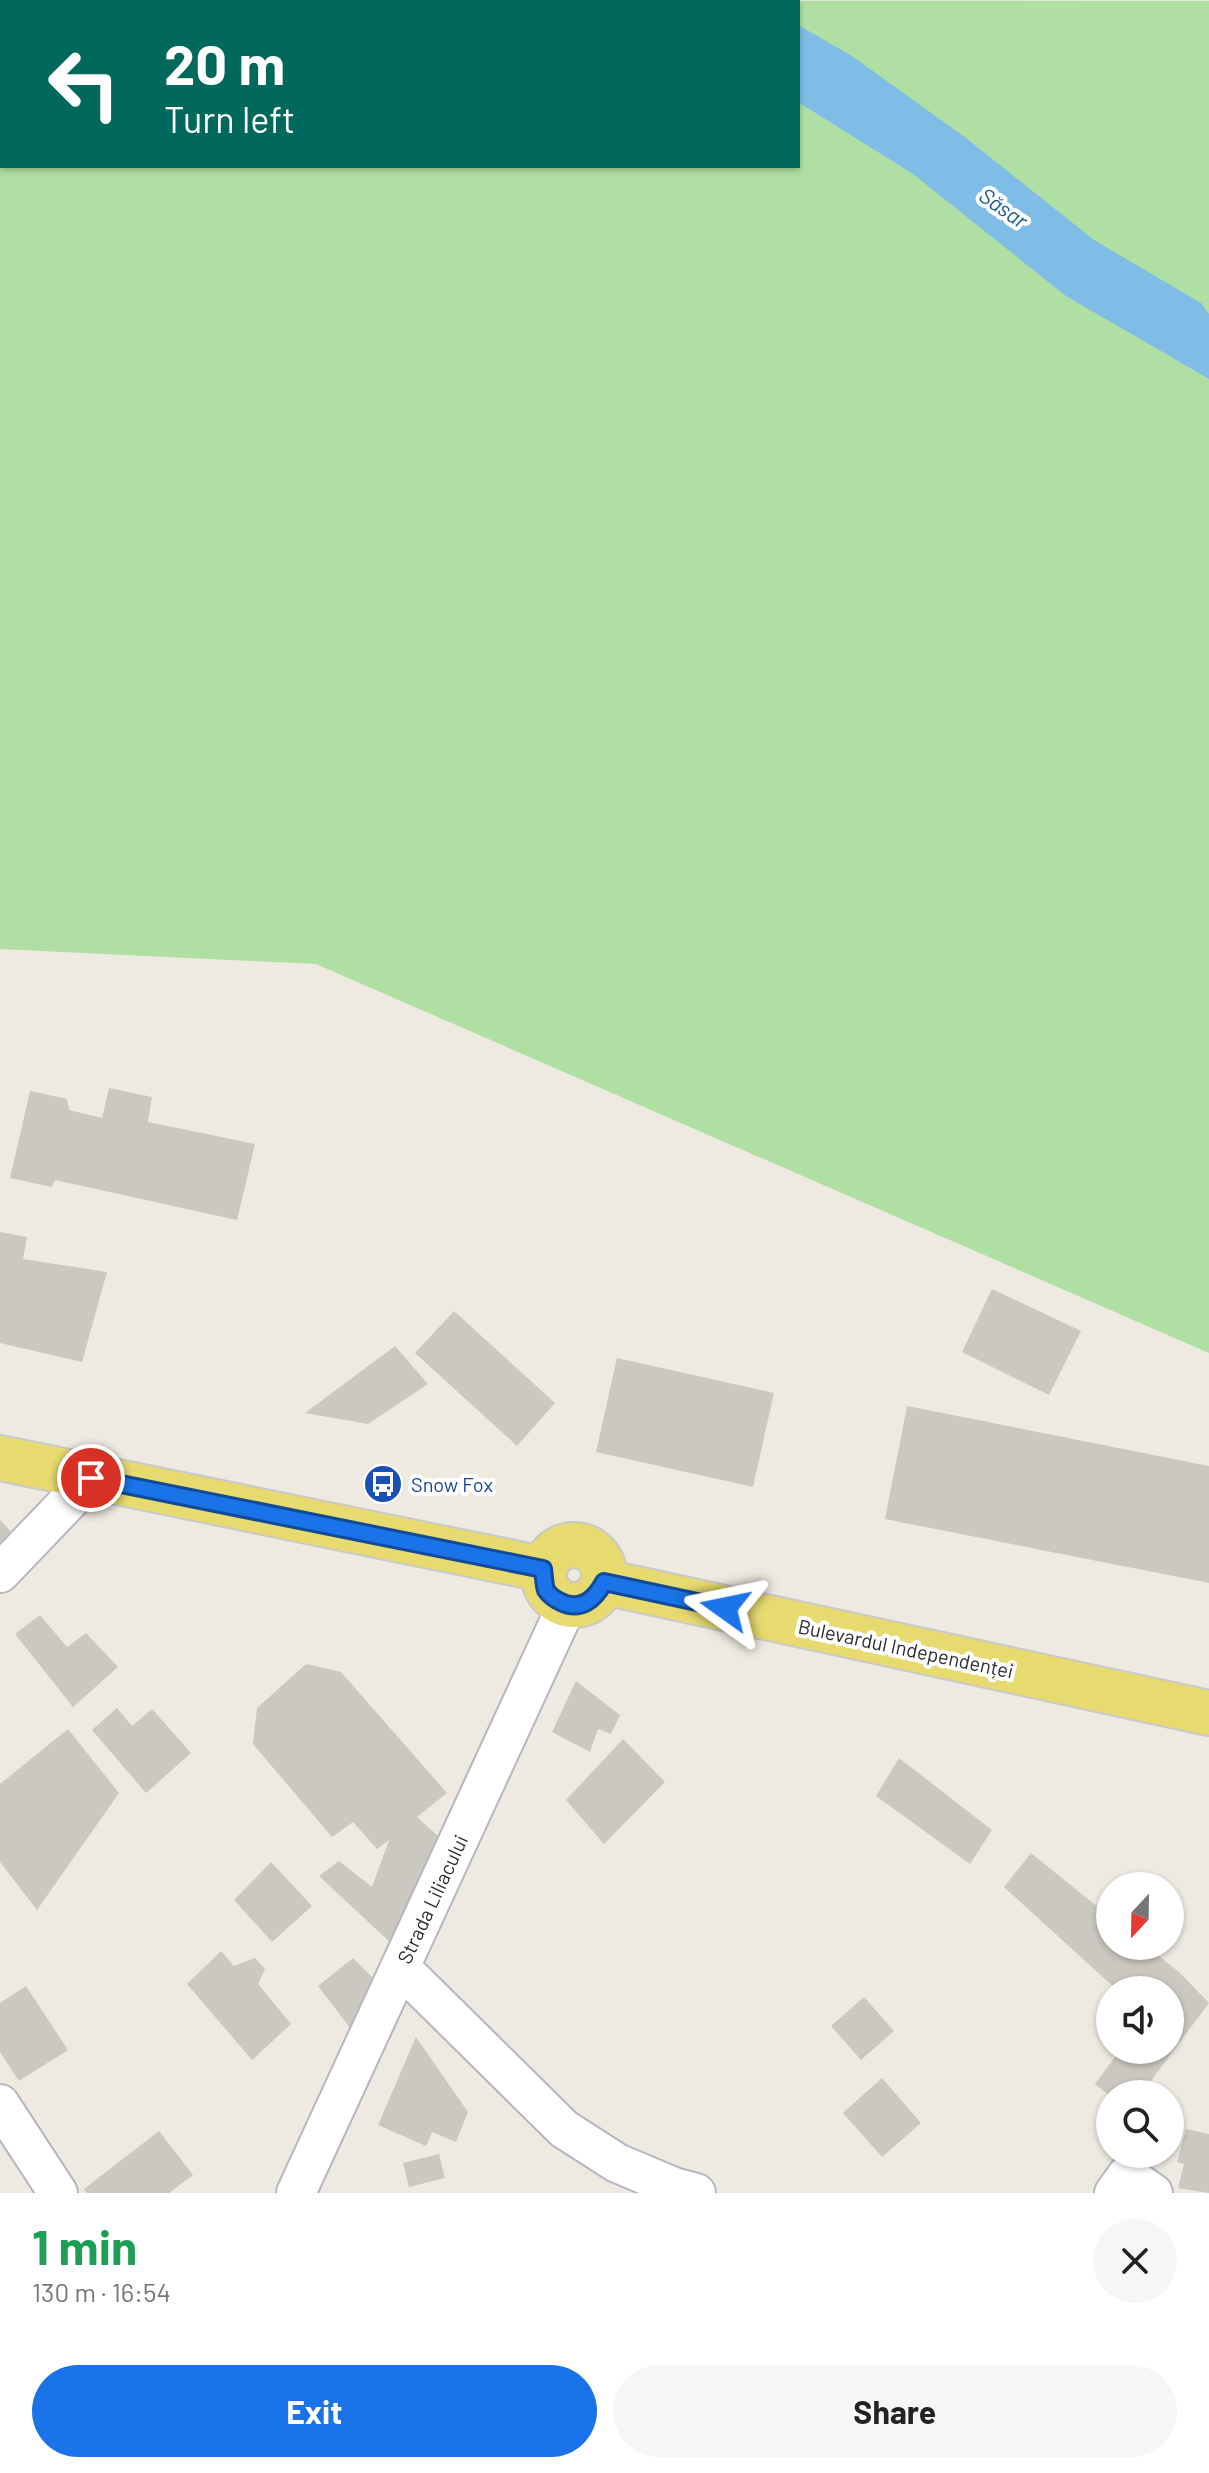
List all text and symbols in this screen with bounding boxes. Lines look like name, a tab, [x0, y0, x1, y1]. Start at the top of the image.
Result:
text: 20 m	[164, 29, 285, 96]
icon: left	[32, 32, 136, 136]
text: Turn left	[164, 97, 295, 140]
water label: Săsar	[975, 181, 1034, 234]
pin	[57, 1444, 125, 1512]
icon: arrive	[69, 1456, 113, 1500]
bus stop icon: Snow Fox	[362, 1463, 404, 1505]
place label: Snow Fox	[411, 1472, 493, 1496]
position arrow	[683, 1566, 767, 1650]
street label: Bulevardul Independenței	[796, 1613, 1016, 1683]
street label: Strada Liliacului	[392, 1831, 472, 1967]
north arrow	[1096, 1872, 1184, 1960]
map controls	[1096, 1872, 1184, 2168]
button: sound	[1096, 1976, 1184, 2064]
button: search	[1096, 2080, 1184, 2168]
text: 1 min	[32, 2217, 137, 2275]
button: close	[1093, 2219, 1177, 2303]
text: 130 m · 16:54	[32, 2276, 171, 2307]
button: Exit	[32, 2365, 597, 2457]
button: Share	[613, 2365, 1177, 2457]

